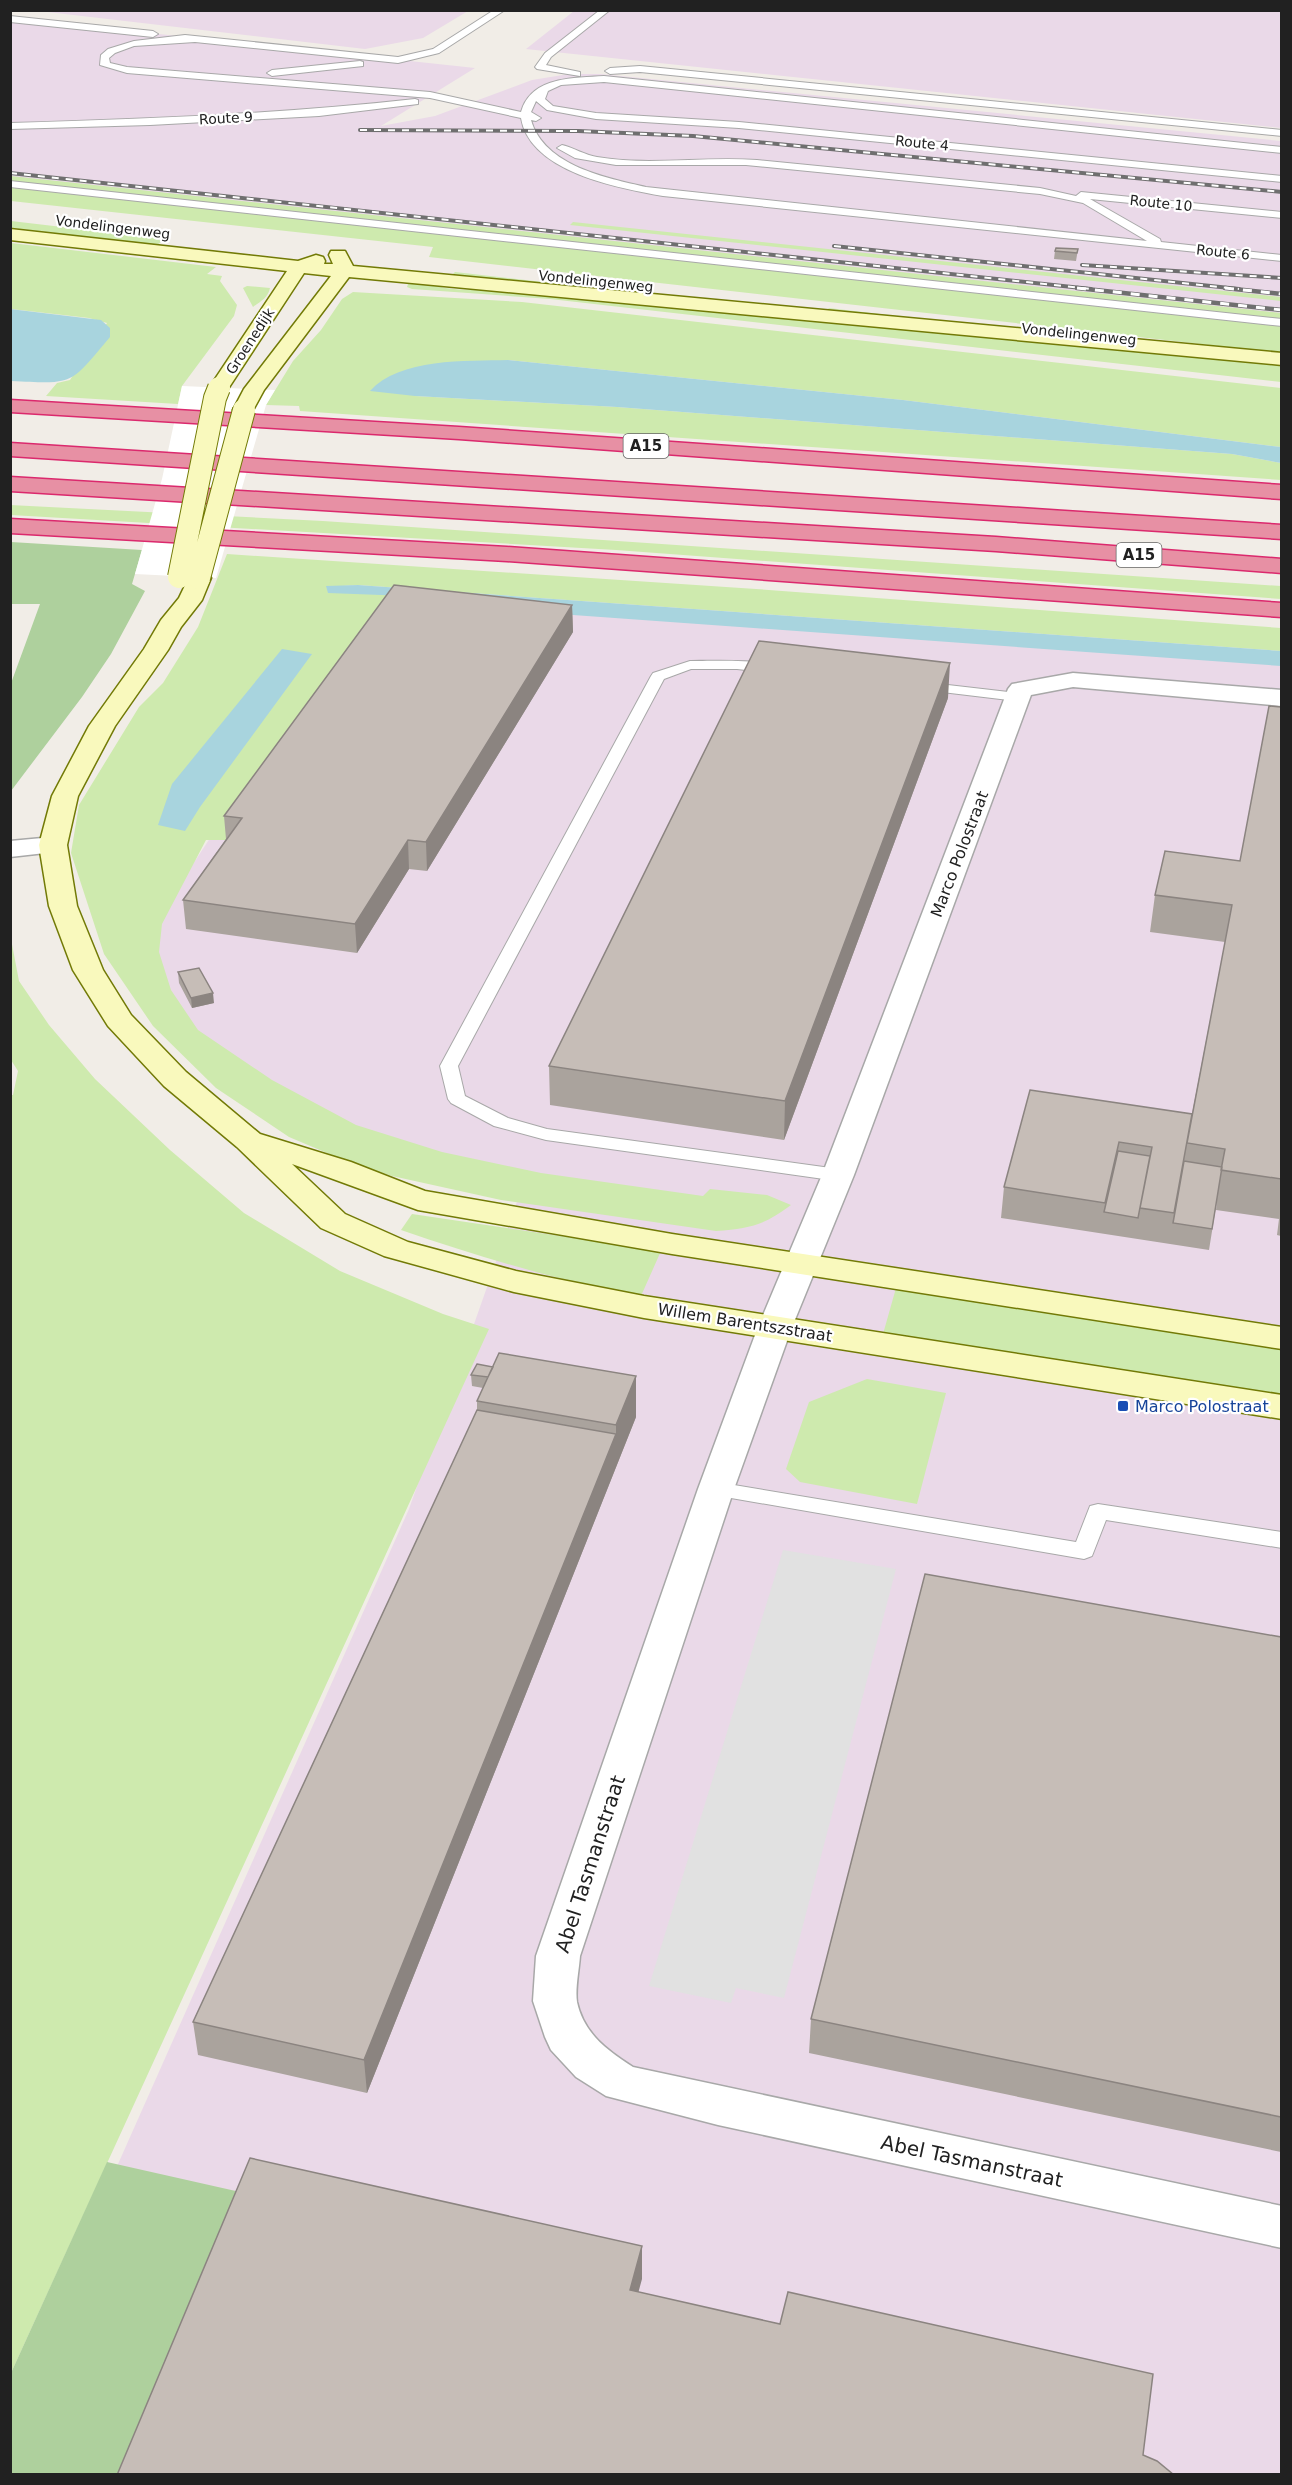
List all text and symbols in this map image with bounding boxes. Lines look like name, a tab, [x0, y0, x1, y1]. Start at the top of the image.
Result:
street label: Route 9	[199, 109, 253, 127]
street label: Route 4	[894, 132, 950, 154]
street label: Route 10	[1129, 192, 1193, 214]
street label: Vondelingenweg	[55, 212, 171, 242]
street label: Route 6	[1195, 241, 1251, 263]
street label: Vondelingenweg	[538, 267, 654, 295]
street label: Groenedijk	[223, 304, 278, 377]
street label: Vondelingenweg	[1021, 320, 1137, 348]
road number: A15	[624, 434, 668, 458]
road number: A15	[1116, 543, 1162, 567]
street label: Marco Polostraat	[927, 788, 992, 920]
street label: Willem Barentszstraat	[656, 1299, 834, 1346]
place label: Marco Polostraat	[1135, 1397, 1269, 1416]
marker: Marco Polostraat	[1116, 1399, 1130, 1413]
street label: Abel Tasmanstraat	[550, 1772, 630, 1956]
street label: Abel Tasmanstraat	[879, 2130, 1065, 2192]

